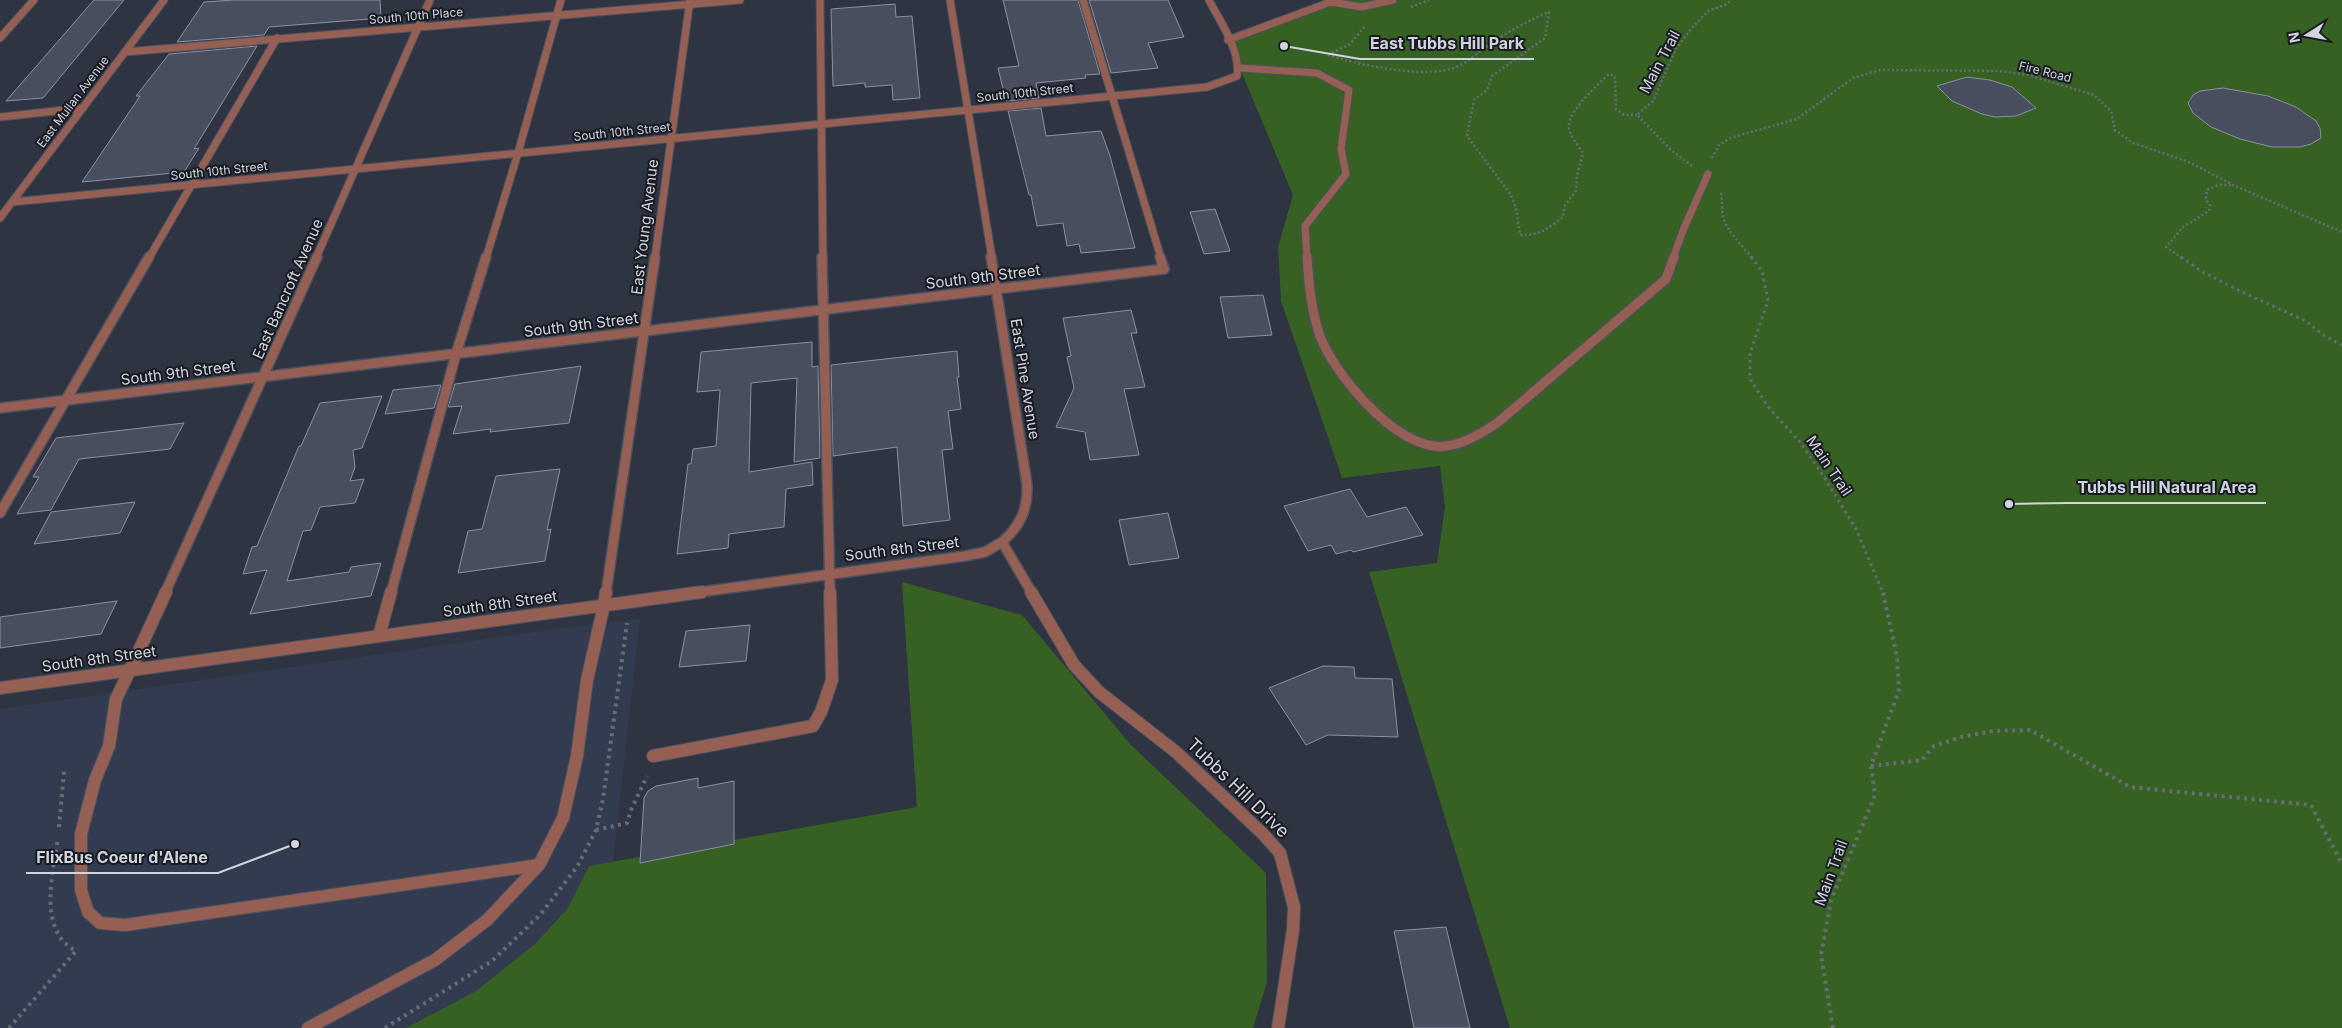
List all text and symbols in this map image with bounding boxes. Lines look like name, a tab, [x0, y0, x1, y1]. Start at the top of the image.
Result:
street label: South 10th Place	[368, 4, 464, 27]
north arrow	[2282, 10, 2332, 60]
street label: Main Trail	[1635, 27, 1684, 97]
callout: East Tubbs Hill Park	[1360, 28, 1534, 59]
text: N	[2284, 31, 2303, 44]
text: East Tubbs Hill Park	[1370, 33, 1525, 53]
street label: East Mullan Avenue	[33, 53, 112, 150]
street label: Fire Road	[2017, 58, 2073, 85]
street label: South 10th Street	[976, 80, 1074, 105]
street label: South 10th Street	[573, 119, 671, 144]
street label: South 10th Street	[170, 158, 268, 183]
street label: East Young Avenue	[627, 158, 662, 296]
street label: East Bancroft Avenue	[248, 216, 327, 362]
street label: South 9th Street	[925, 260, 1041, 293]
street label: South 9th Street	[523, 308, 639, 341]
street label: East Pine Avenue	[1007, 317, 1044, 441]
street label: South 9th Street	[120, 356, 236, 389]
street label: Main Trail	[1802, 432, 1857, 500]
callout: Tubbs Hill Natural Area	[2067, 472, 2266, 503]
text: Tubbs Hill Natural Area	[2077, 477, 2257, 497]
street label: South 8th Street	[844, 532, 960, 565]
street label: South 8th Street	[442, 586, 558, 621]
street label: South 8th Street	[41, 641, 157, 676]
street label: Tubbs Hill Drive	[1183, 734, 1294, 842]
street label: Main Trail	[1810, 837, 1851, 908]
callout: FlixBus Coeur d'Alene	[26, 842, 218, 873]
text: FlixBus Coeur d'Alene	[36, 847, 208, 867]

